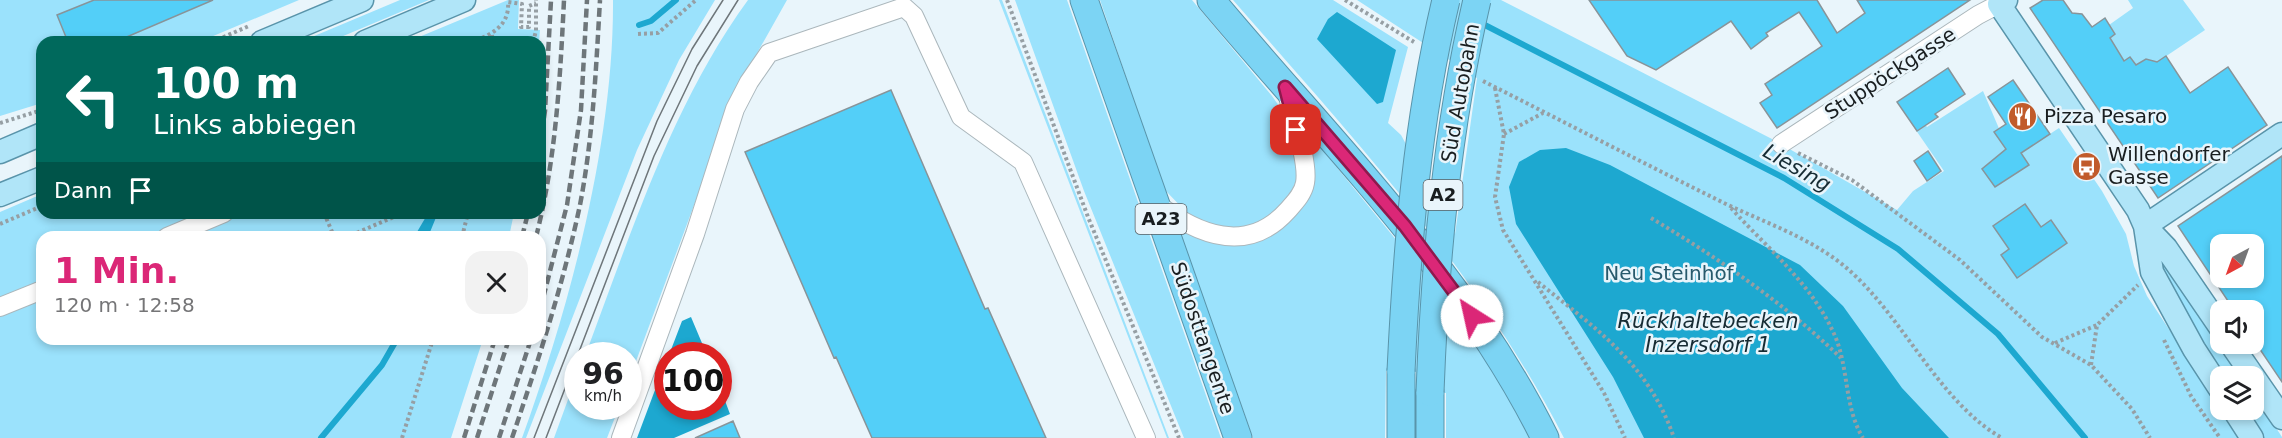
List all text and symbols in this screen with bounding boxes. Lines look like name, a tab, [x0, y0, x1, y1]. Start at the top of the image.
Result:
street label: Süd Autobahn	[1436, 21, 1484, 165]
street label: Stuppöckgasse	[1820, 22, 1960, 124]
text: 100 m	[153, 59, 299, 108]
icon: left	[54, 60, 132, 138]
restaurant icon: Pizza Pesaro	[2007, 100, 2039, 132]
pin	[1270, 104, 1321, 155]
place label: Pizza Pesaro	[2044, 104, 2167, 128]
text: Links abbiegen	[153, 109, 357, 140]
icon: arrive	[1279, 113, 1312, 146]
water label: Liesing	[1759, 139, 1835, 197]
place label: Willendorfer Gasse	[2108, 142, 2230, 189]
bus stop icon: Willendorfer Gasse	[2071, 150, 2103, 182]
icon: arrive	[124, 174, 157, 207]
text: Dann	[54, 178, 112, 203]
road number: A2	[1424, 180, 1462, 210]
road number: A23	[1136, 204, 1186, 234]
north arrow	[2210, 234, 2264, 288]
map controls	[2210, 234, 2264, 420]
text: 1 Min.	[54, 250, 179, 291]
button: close	[465, 251, 528, 314]
street label: Südosttangente	[1166, 259, 1240, 417]
park label: Neu Steinhof	[1604, 261, 1735, 285]
position arrow	[1440, 284, 1504, 348]
text: 120 m · 12:58	[54, 293, 195, 317]
button: sound	[2210, 300, 2264, 354]
water label: Rückhaltebecken Inzersdorf 1	[1618, 309, 1798, 357]
speed limit sign: 100	[654, 342, 732, 420]
text: 96	[582, 356, 624, 391]
button: layers	[2210, 366, 2264, 420]
text: km/h	[584, 387, 622, 405]

